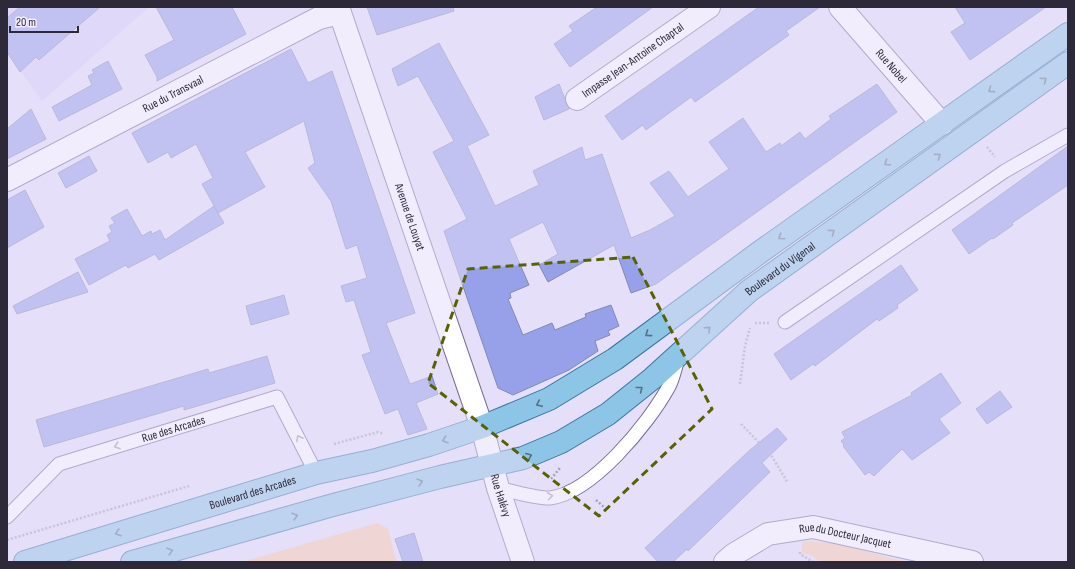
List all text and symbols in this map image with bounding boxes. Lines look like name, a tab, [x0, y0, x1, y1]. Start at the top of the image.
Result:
scale bar	[10, 8, 78, 34]
text: 20 m	[16, 15, 36, 30]
street label: Impasse Jean-Antoine Chaptal	[579, 19, 687, 101]
street label: Rue Nobel	[872, 46, 910, 86]
street label: Rue du Transvaal	[140, 72, 206, 116]
one-way arrow	[1039, 78, 1046, 85]
one-way arrow	[988, 85, 995, 92]
one-way arrow	[934, 153, 941, 161]
one-way arrow	[885, 158, 892, 165]
street label: Avenue de Louyat	[391, 180, 429, 253]
one-way arrow	[828, 230, 835, 237]
one-way arrow	[778, 232, 785, 240]
street label: Boulevard du Vigenal	[742, 239, 818, 299]
one-way arrow	[703, 326, 711, 333]
one-way arrow	[646, 329, 653, 336]
one-way arrow	[635, 386, 642, 393]
one-way arrow	[536, 399, 543, 407]
street label: Rue des Arcades	[140, 412, 207, 446]
one-way arrow	[296, 435, 303, 443]
one-way arrow	[441, 435, 448, 444]
one-way arrow	[114, 441, 121, 450]
one-way arrow	[526, 452, 533, 460]
street label: Boulevard des Arcades	[207, 472, 298, 513]
street label: Rue Halévy	[487, 472, 515, 519]
one-way arrow	[416, 478, 423, 487]
one-way arrow	[547, 492, 554, 501]
one-way arrow	[291, 512, 298, 520]
street label: Rue du Docteur Jacquet	[798, 519, 893, 552]
one-way arrow	[115, 528, 122, 537]
one-way arrow	[166, 547, 173, 556]

